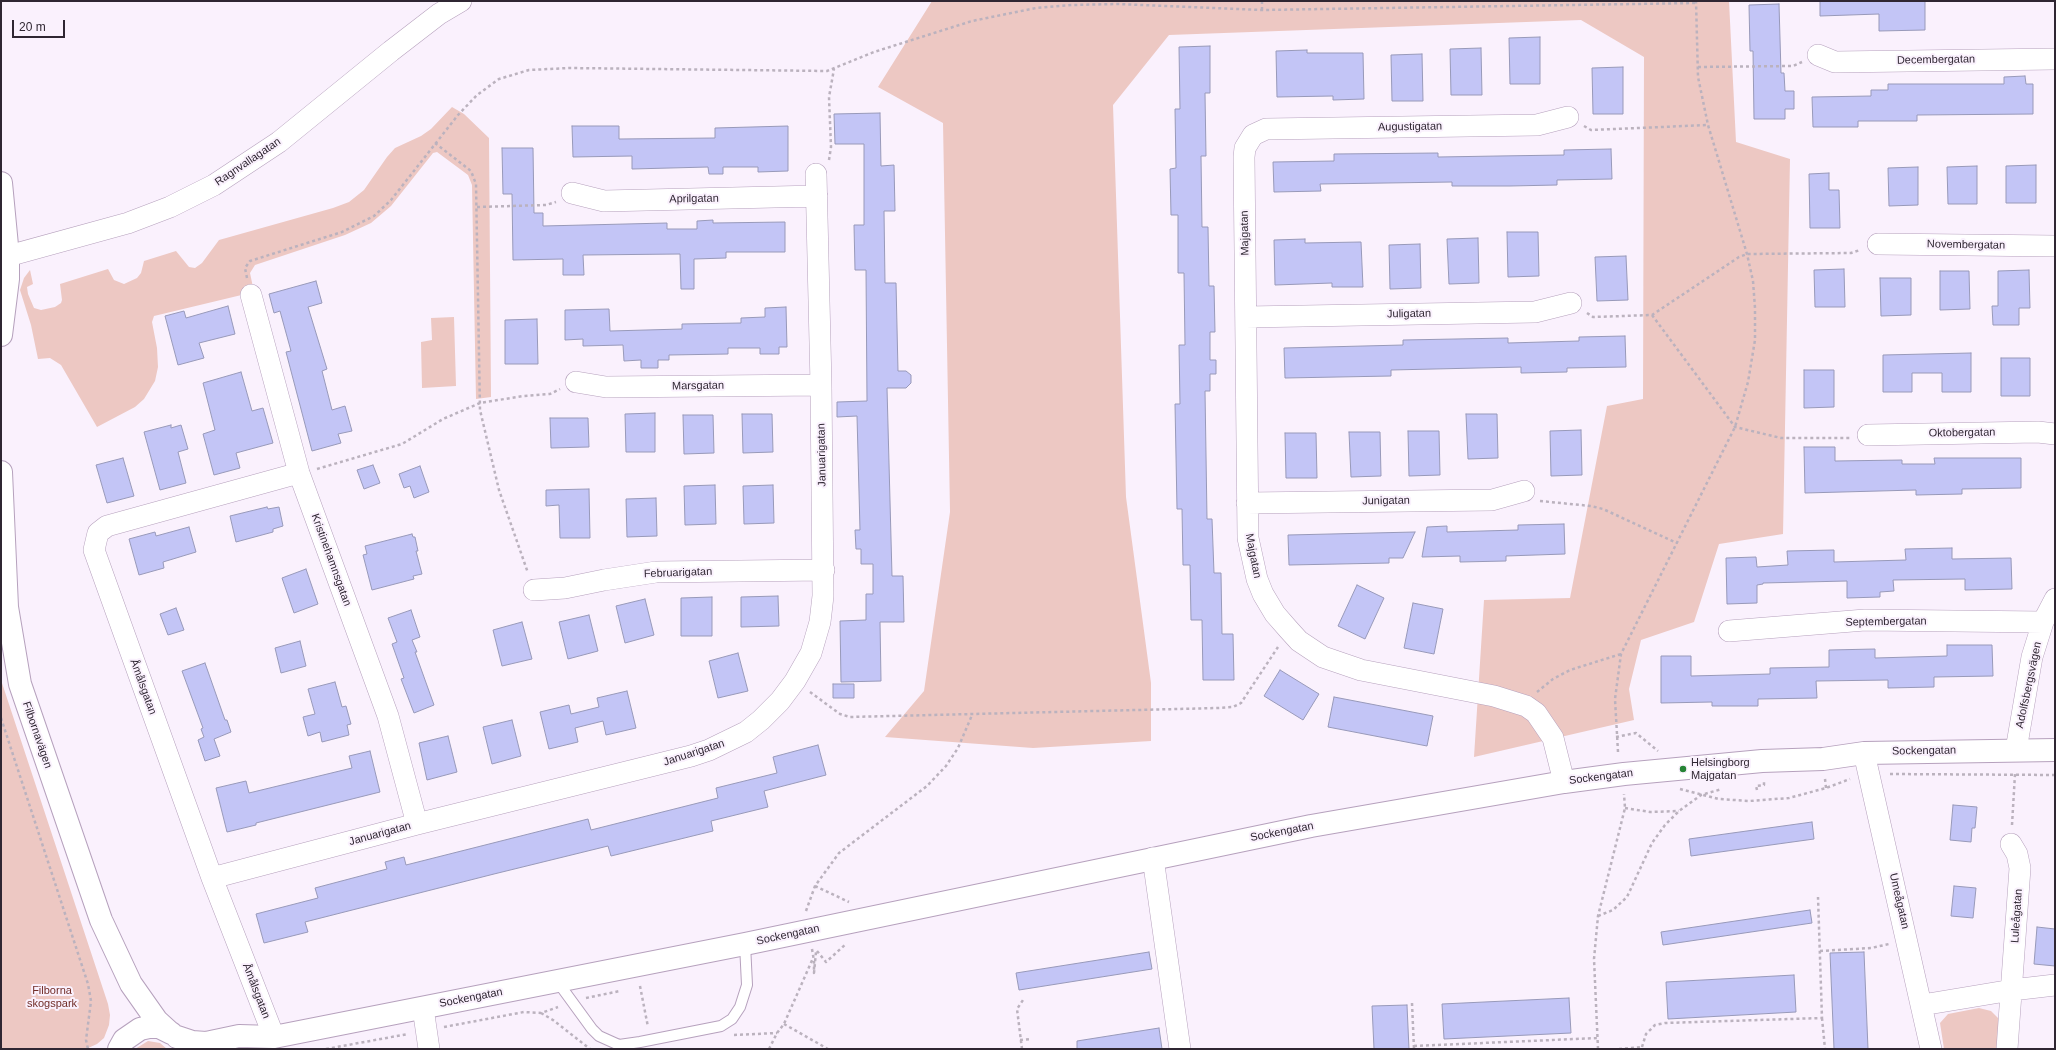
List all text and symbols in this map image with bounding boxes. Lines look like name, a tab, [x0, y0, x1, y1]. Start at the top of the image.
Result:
scale bar	[14, 12, 67, 38]
text: 20 m	[19, 20, 46, 34]
street label: Decembergatan	[1897, 53, 1975, 67]
street label: Augustigatan	[1378, 120, 1442, 134]
street label: Ragnvallagatan	[213, 135, 283, 189]
street label: Aprilgatan	[669, 192, 719, 206]
street label: Majgatan	[1238, 210, 1252, 256]
street label: Novembergatan	[1927, 238, 2005, 252]
street label: Juligatan	[1387, 307, 1431, 321]
street label: Marsgatan	[672, 379, 724, 393]
street label: Januarigatan	[815, 423, 829, 487]
street label: Oktobergatan	[1929, 426, 1995, 440]
street label: Junigatan	[1362, 494, 1410, 508]
street label: Kristinehamnsgatan	[308, 512, 354, 608]
street label: Majgatan	[1242, 533, 1264, 579]
street label: Februarigatan	[644, 565, 712, 581]
street label: Septembergatan	[1845, 615, 1927, 629]
street label: Adolfsbergsvägen	[2013, 641, 2045, 729]
street label: Åmålsgatan	[127, 657, 159, 717]
street label: Filbornavägen	[19, 700, 55, 770]
street label: Januarigatan	[662, 737, 726, 769]
street label: Sockengatan	[1892, 744, 1956, 758]
place label: Helsingborg Majgatan	[1691, 756, 1750, 782]
marker: Helsingborg Majgatan	[1678, 764, 1688, 774]
street label: Sockengatan	[1568, 767, 1634, 787]
street label: Januarigatan	[348, 819, 412, 849]
street label: Sockengatan	[1249, 819, 1315, 845]
street label: Umeågatan	[1886, 872, 1912, 930]
street label: Luleågatan	[2009, 888, 2025, 944]
street label: Sockengatan	[755, 922, 821, 948]
street label: Åmålsgatan	[239, 962, 273, 1020]
park label: Filborna skogspark	[27, 984, 77, 1010]
street label: Sockengatan	[438, 985, 504, 1011]

